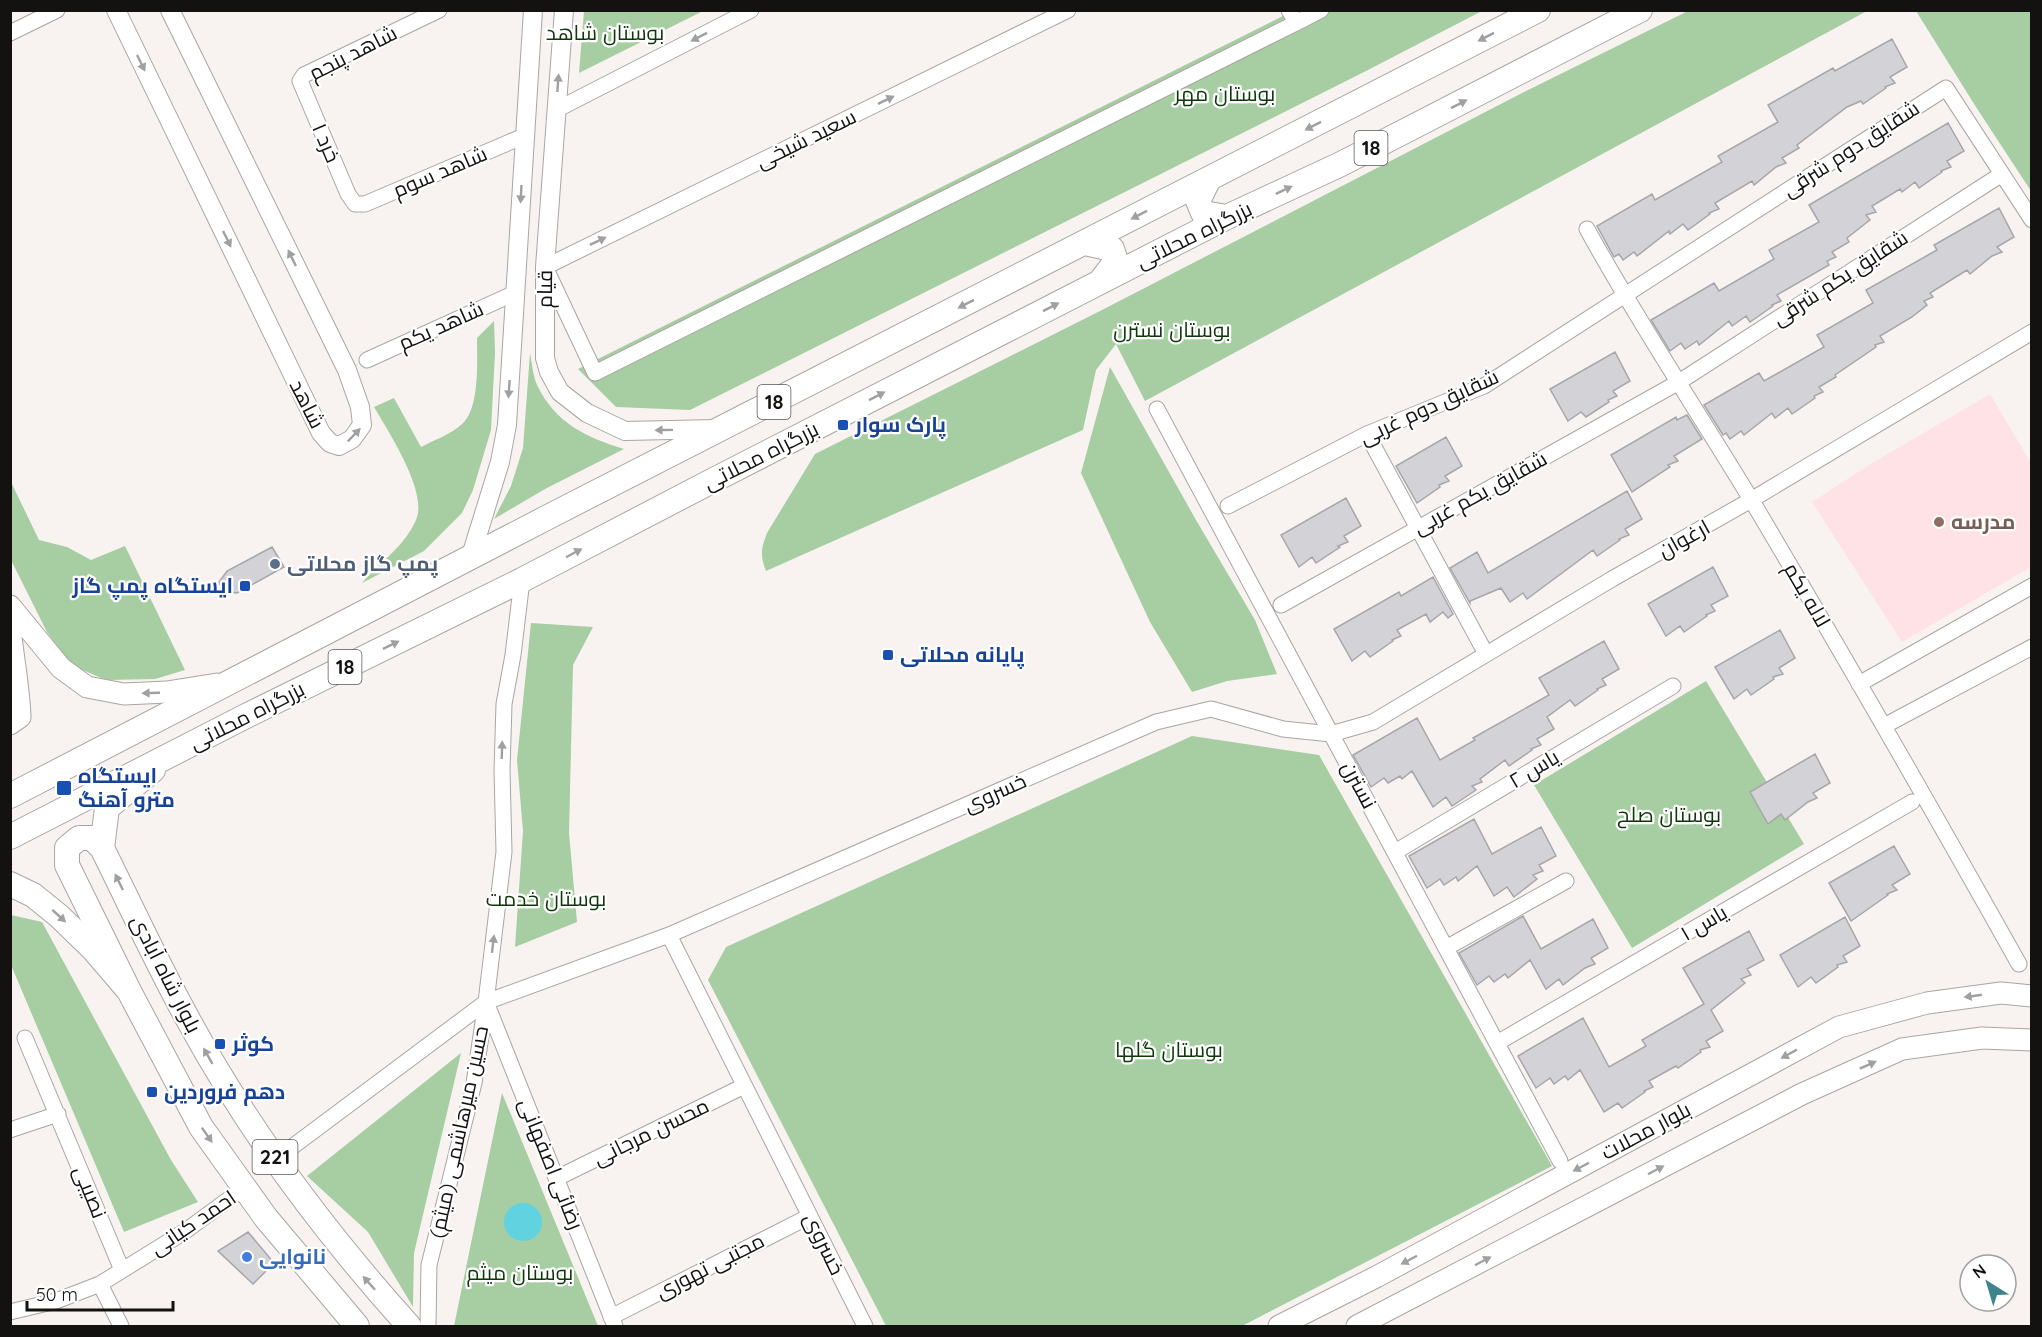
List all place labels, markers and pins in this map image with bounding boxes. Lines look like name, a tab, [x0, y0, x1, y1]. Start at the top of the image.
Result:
place label: پارک سوار	[854, 411, 946, 440]
marker: پارک سوار	[836, 418, 850, 432]
place label: مدرسه	[1951, 508, 2015, 534]
marker: مدرسه	[1932, 515, 1946, 529]
place label: پمپ گاز محلاتی	[287, 550, 438, 579]
marker: پمپ گاز محلاتی	[268, 557, 282, 571]
place label: ایستگاه پمپ گاز	[71, 572, 233, 601]
marker: ایستگاه پمپ گاز	[238, 579, 252, 593]
place label: پایانه محلاتی	[900, 641, 1025, 670]
marker: پایانه محلاتی	[881, 648, 895, 662]
place label: ایستگاه مترو آهنگ	[78, 762, 175, 813]
marker: ایستگاه مترو آهنگ	[55, 779, 73, 797]
place label: کوثر	[231, 1030, 274, 1057]
marker: کوثر	[213, 1037, 227, 1051]
place label: دهم فروردین	[164, 1078, 285, 1106]
marker: دهم فروردین	[145, 1085, 159, 1099]
place label: نانوایی	[259, 1243, 326, 1270]
marker: نانوایی	[240, 1250, 254, 1264]

